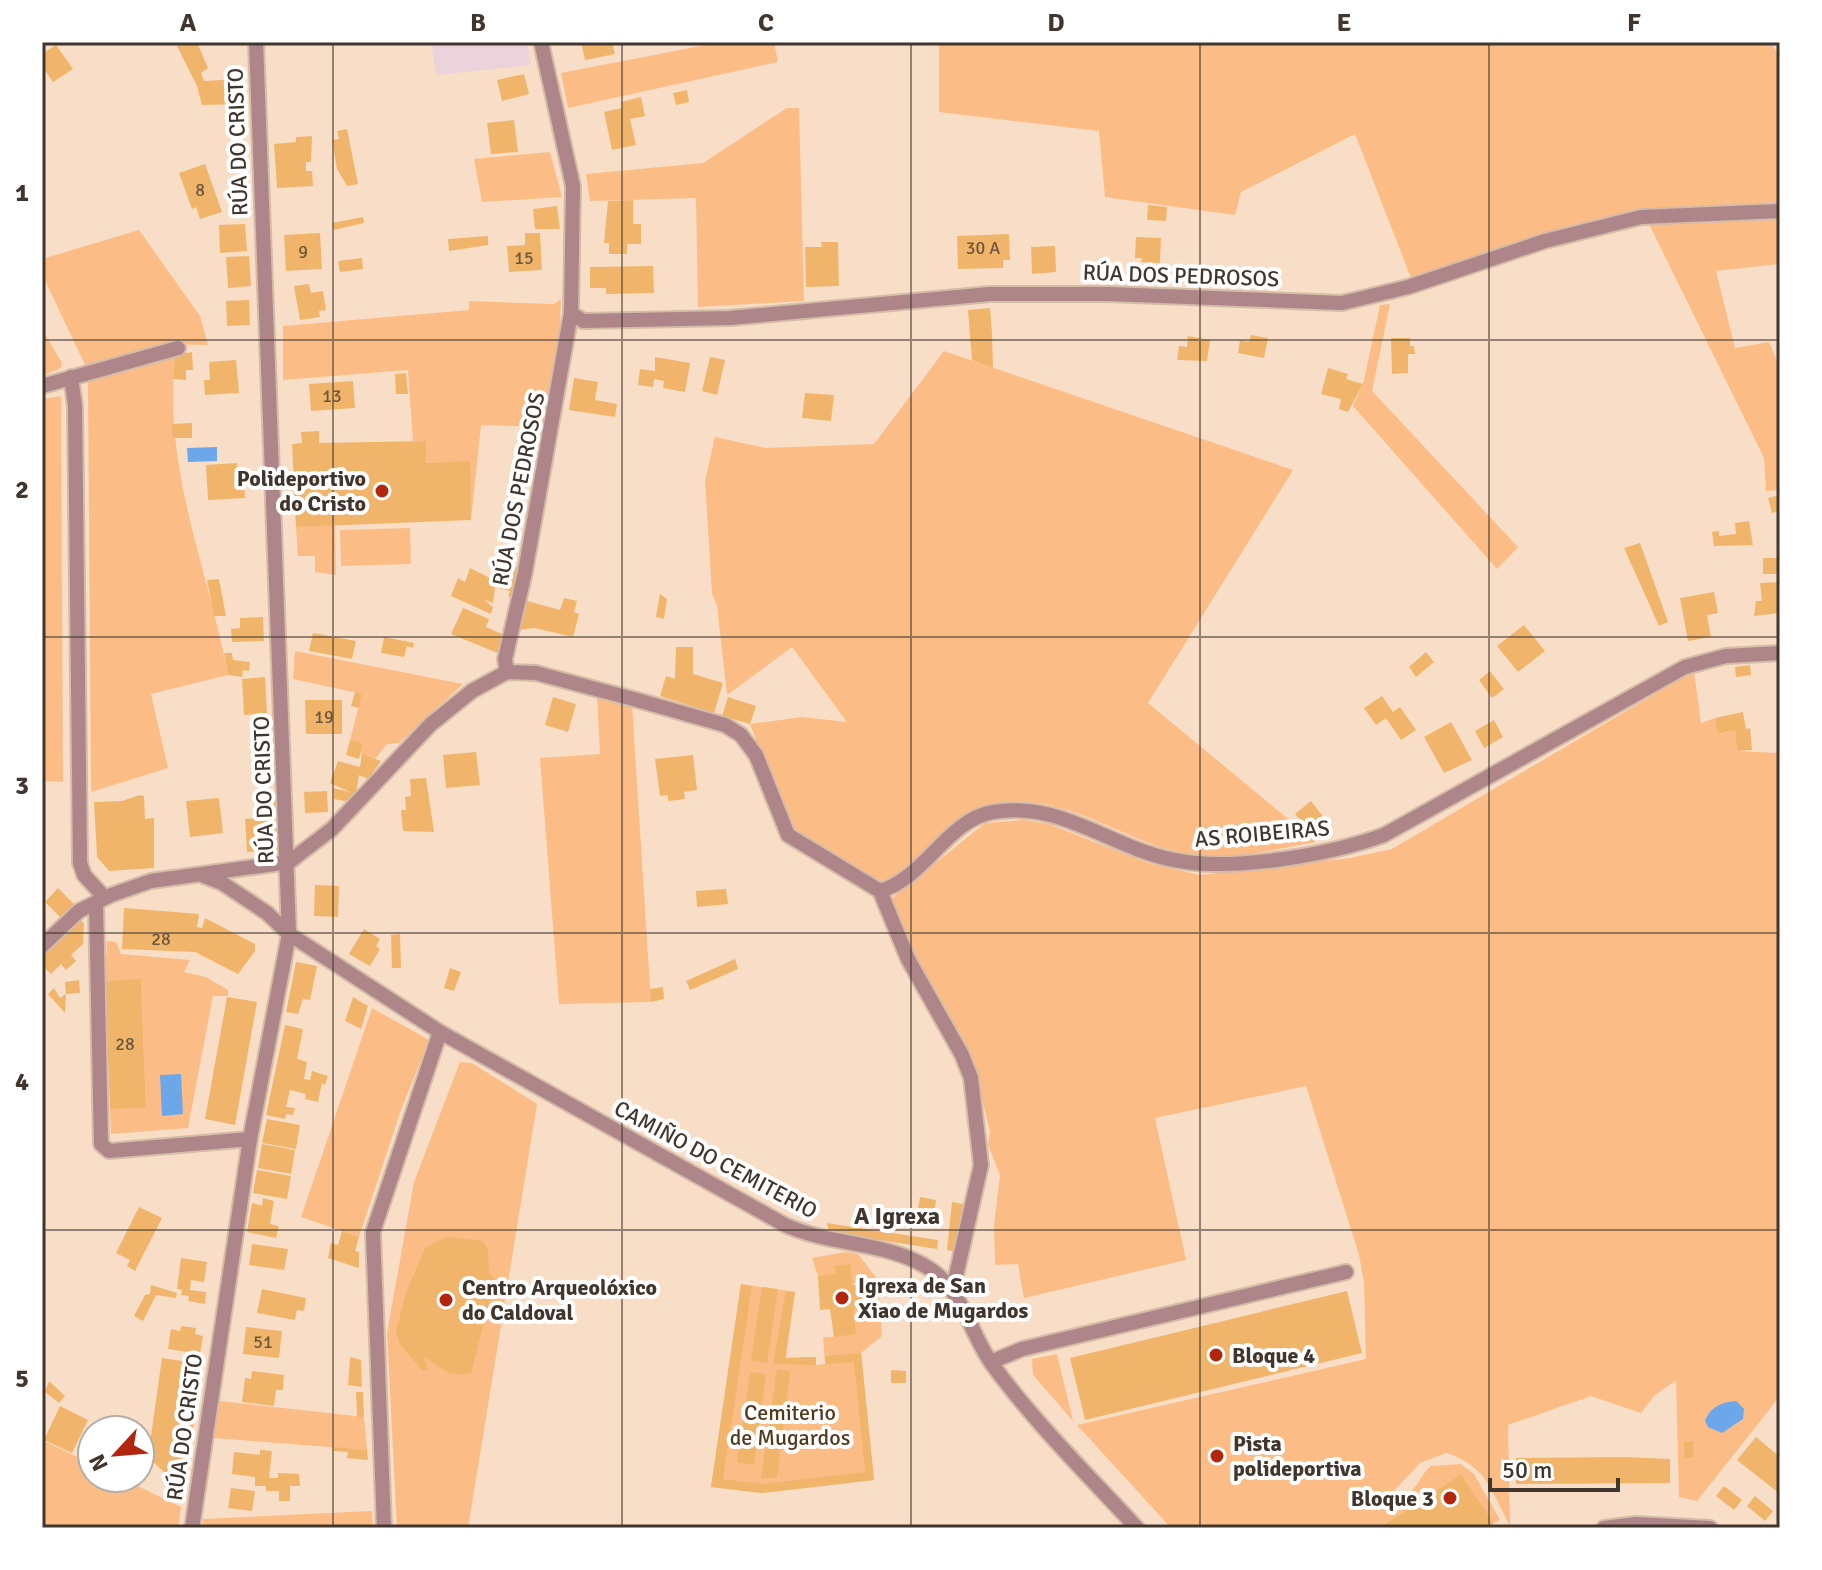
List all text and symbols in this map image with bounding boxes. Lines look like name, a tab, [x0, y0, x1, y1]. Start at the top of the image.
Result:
text: A	[180, 7, 197, 39]
text: B	[470, 7, 486, 39]
text: C	[758, 7, 774, 39]
text: D	[1047, 7, 1065, 39]
text: E	[1337, 7, 1351, 39]
text: F	[1627, 7, 1641, 39]
street label: RÚA DO CRISTO	[221, 67, 254, 217]
text: 1	[15, 177, 29, 209]
house number: 8	[195, 179, 205, 201]
house number: 30 A	[966, 237, 1000, 259]
house number: 9	[298, 241, 308, 263]
house number: 15	[514, 247, 534, 269]
street label: RÚA DOS PEDROSOS	[1082, 259, 1280, 292]
house number: 13	[322, 385, 342, 407]
street label: RÚA DOS PEDROSOS	[486, 390, 551, 588]
place label: Polideportivo do Cristo	[237, 465, 366, 517]
text: 2	[15, 474, 29, 506]
marker: Polideportivo do Cristo	[373, 482, 391, 500]
house number: 19	[314, 706, 334, 728]
street label: RÚA DO CRISTO	[247, 715, 280, 865]
text: 3	[15, 770, 29, 802]
street label: AS ROIBEIRAS	[1193, 814, 1331, 853]
house number: 28	[151, 928, 171, 950]
house number: 28	[115, 1033, 135, 1055]
text: 4	[15, 1066, 29, 1098]
street label: CAMIÑO DO CEMITERIO	[610, 1094, 822, 1224]
district label: A Igrexa	[854, 1201, 940, 1231]
place label: Igrexa de San Xiao de Mugardos	[858, 1272, 1029, 1324]
place label: Centro Arqueolóxico do Caldoval	[462, 1274, 657, 1326]
marker: Igrexa de San Xiao de Mugardos	[833, 1289, 851, 1307]
marker: Centro Arqueolóxico do Caldoval	[437, 1291, 455, 1309]
house number: 51	[253, 1331, 273, 1353]
place label: Bloque 4	[1232, 1342, 1315, 1369]
marker: Bloque 4	[1207, 1346, 1225, 1364]
street label: RÚA DO CRISTO	[161, 1352, 208, 1502]
text: 5	[15, 1363, 29, 1395]
park label: Cemiterio de Mugardos	[730, 1399, 850, 1451]
north arrow	[76, 1414, 156, 1494]
place label: Pista polideportiva	[1233, 1430, 1362, 1482]
scale bar	[1490, 1442, 1618, 1492]
marker: Pista polideportiva	[1208, 1447, 1226, 1465]
text: N	[83, 1450, 114, 1475]
text: 50 m	[1502, 1455, 1552, 1485]
place label: Bloque 3	[1351, 1485, 1434, 1512]
marker: Bloque 3	[1441, 1489, 1459, 1507]

